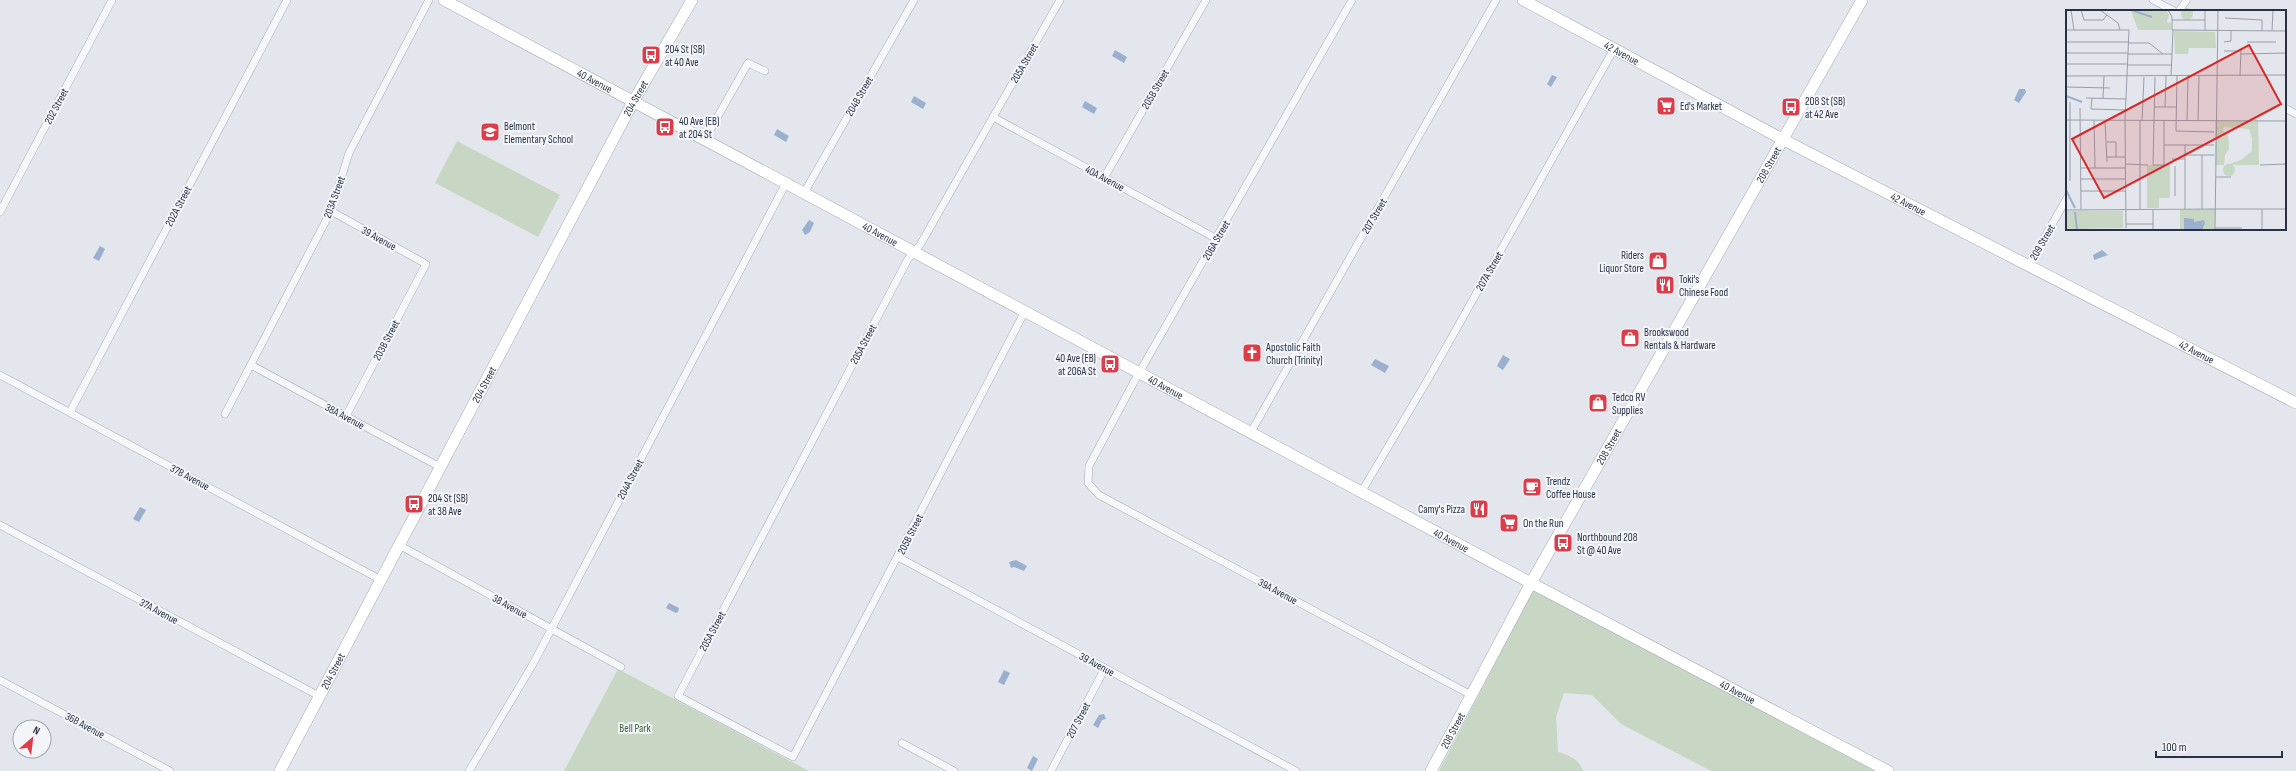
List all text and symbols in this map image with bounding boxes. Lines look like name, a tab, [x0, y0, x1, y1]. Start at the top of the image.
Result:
inset map	[2066, 10, 2286, 230]
street label: 42 Avenue	[1602, 39, 1641, 68]
street label: 205A Street	[1008, 41, 1041, 85]
place label: 204 St (SB) at 40 Ave	[665, 43, 705, 69]
bus stop icon: 204 St (SB) at 40 Ave	[640, 44, 662, 66]
street label: 40 Avenue	[575, 67, 614, 96]
street label: 205B Street	[1139, 67, 1172, 111]
street label: 204B Street	[843, 73, 876, 119]
street label: 204 Street	[621, 78, 651, 118]
street label: 202 Street	[42, 85, 72, 126]
supermarket icon: Ed's Market	[1655, 95, 1677, 117]
place label: 208 St (SB) at 42 Ave	[1805, 95, 1845, 121]
bus stop icon: 208 St (SB) at 42 Ave	[1780, 96, 1802, 118]
place label: Ed's Market	[1680, 100, 1723, 113]
place label: 40 Ave (EB) at 204 St	[679, 115, 719, 141]
bus stop icon: 40 Ave (EB) at 204 St	[654, 116, 676, 138]
place label: Belmont Elementary School	[504, 120, 573, 146]
school or university icon: Belmont Elementary School	[479, 121, 501, 143]
street label: 208 Street	[1754, 144, 1785, 185]
street label: 40A Avenue	[1083, 163, 1127, 194]
street label: 203A Street	[321, 174, 348, 220]
street label: 202A Street	[162, 183, 195, 229]
street label: 42 Avenue	[1888, 190, 1928, 219]
street label: 207 Street	[1359, 196, 1390, 236]
street label: 206A Street	[1200, 217, 1233, 263]
street label: 40 Avenue	[860, 220, 900, 249]
street label: 209 Street	[2027, 221, 2058, 263]
street label: 39 Avenue	[359, 224, 399, 253]
street label: 207A Street	[1473, 249, 1506, 293]
place label: Riders Liquor Store	[1599, 249, 1644, 275]
shop icon: Riders Liquor Store	[1647, 250, 1669, 272]
place label: Toki's Chinese Food	[1679, 273, 1728, 299]
restaurant icon: Toki's Chinese Food	[1654, 274, 1676, 296]
street label: 203B Street	[370, 317, 403, 363]
street label: 205A Street	[847, 321, 880, 367]
place label: Brookswood Rentals & Hardware	[1644, 326, 1716, 352]
shop icon: Brookswood Rentals & Hardware	[1619, 327, 1641, 349]
street label: 42 Avenue	[2177, 338, 2216, 367]
place label: Apostolic Faith Church (Trinity)	[1265, 341, 1323, 367]
church icon: Apostolic Faith Church (Trinity)	[1241, 342, 1263, 364]
place label: 40 Ave (EB) at 206A St	[1056, 352, 1097, 378]
bus stop icon: 40 Ave (EB) at 206A St	[1099, 353, 1121, 375]
street label: 204 Street	[470, 364, 500, 405]
street label: 40 Avenue	[1146, 373, 1185, 402]
place label: Tedco RV Supplies	[1612, 391, 1645, 417]
shop icon: Tedco RV Supplies	[1587, 392, 1609, 414]
street label: 38A Avenue	[323, 401, 367, 432]
street label: 208 Street	[1594, 426, 1625, 467]
street label: 204A Street	[614, 456, 647, 502]
street label: 37B Avenue	[168, 462, 212, 493]
place label: Trendz Coffee House	[1546, 475, 1596, 501]
cafe icon: Trendz Coffee House	[1521, 476, 1543, 498]
place label: 204 St (SB) at 38 Ave	[428, 492, 468, 518]
bus stop icon: 204 St (SB) at 38 Ave	[403, 493, 425, 515]
restaurant icon: Camy's Pizza	[1468, 498, 1490, 520]
place label: Camy's Pizza	[1418, 503, 1465, 516]
street label: 205B Street	[895, 511, 926, 557]
supermarket icon: On the Run	[1498, 512, 1520, 534]
place label: On the Run	[1523, 517, 1564, 530]
street label: 40 Avenue	[1431, 526, 1471, 555]
place label: Northbound 208 St @ 40 Ave	[1577, 531, 1638, 557]
bus stop icon: Northbound 208 St @ 40 Ave	[1552, 532, 1574, 554]
street label: 39A Avenue	[1256, 576, 1300, 607]
street label: 38 Avenue	[490, 592, 530, 621]
street label: 37A Avenue	[137, 596, 180, 627]
street label: 205A Street	[696, 608, 729, 654]
street label: 204 Street	[318, 650, 348, 692]
street label: 39 Avenue	[1077, 650, 1117, 679]
street label: 40 Avenue	[1717, 678, 1757, 707]
street label: 207 Street	[1064, 699, 1094, 740]
street label: 36B Avenue	[63, 710, 107, 741]
street label: 208 Street	[1438, 710, 1468, 751]
north arrow	[12, 719, 52, 759]
park label: Bell Park	[619, 722, 651, 735]
text: N	[31, 723, 42, 738]
scale bar	[2156, 733, 2282, 759]
text: 100 m	[2162, 740, 2187, 755]

